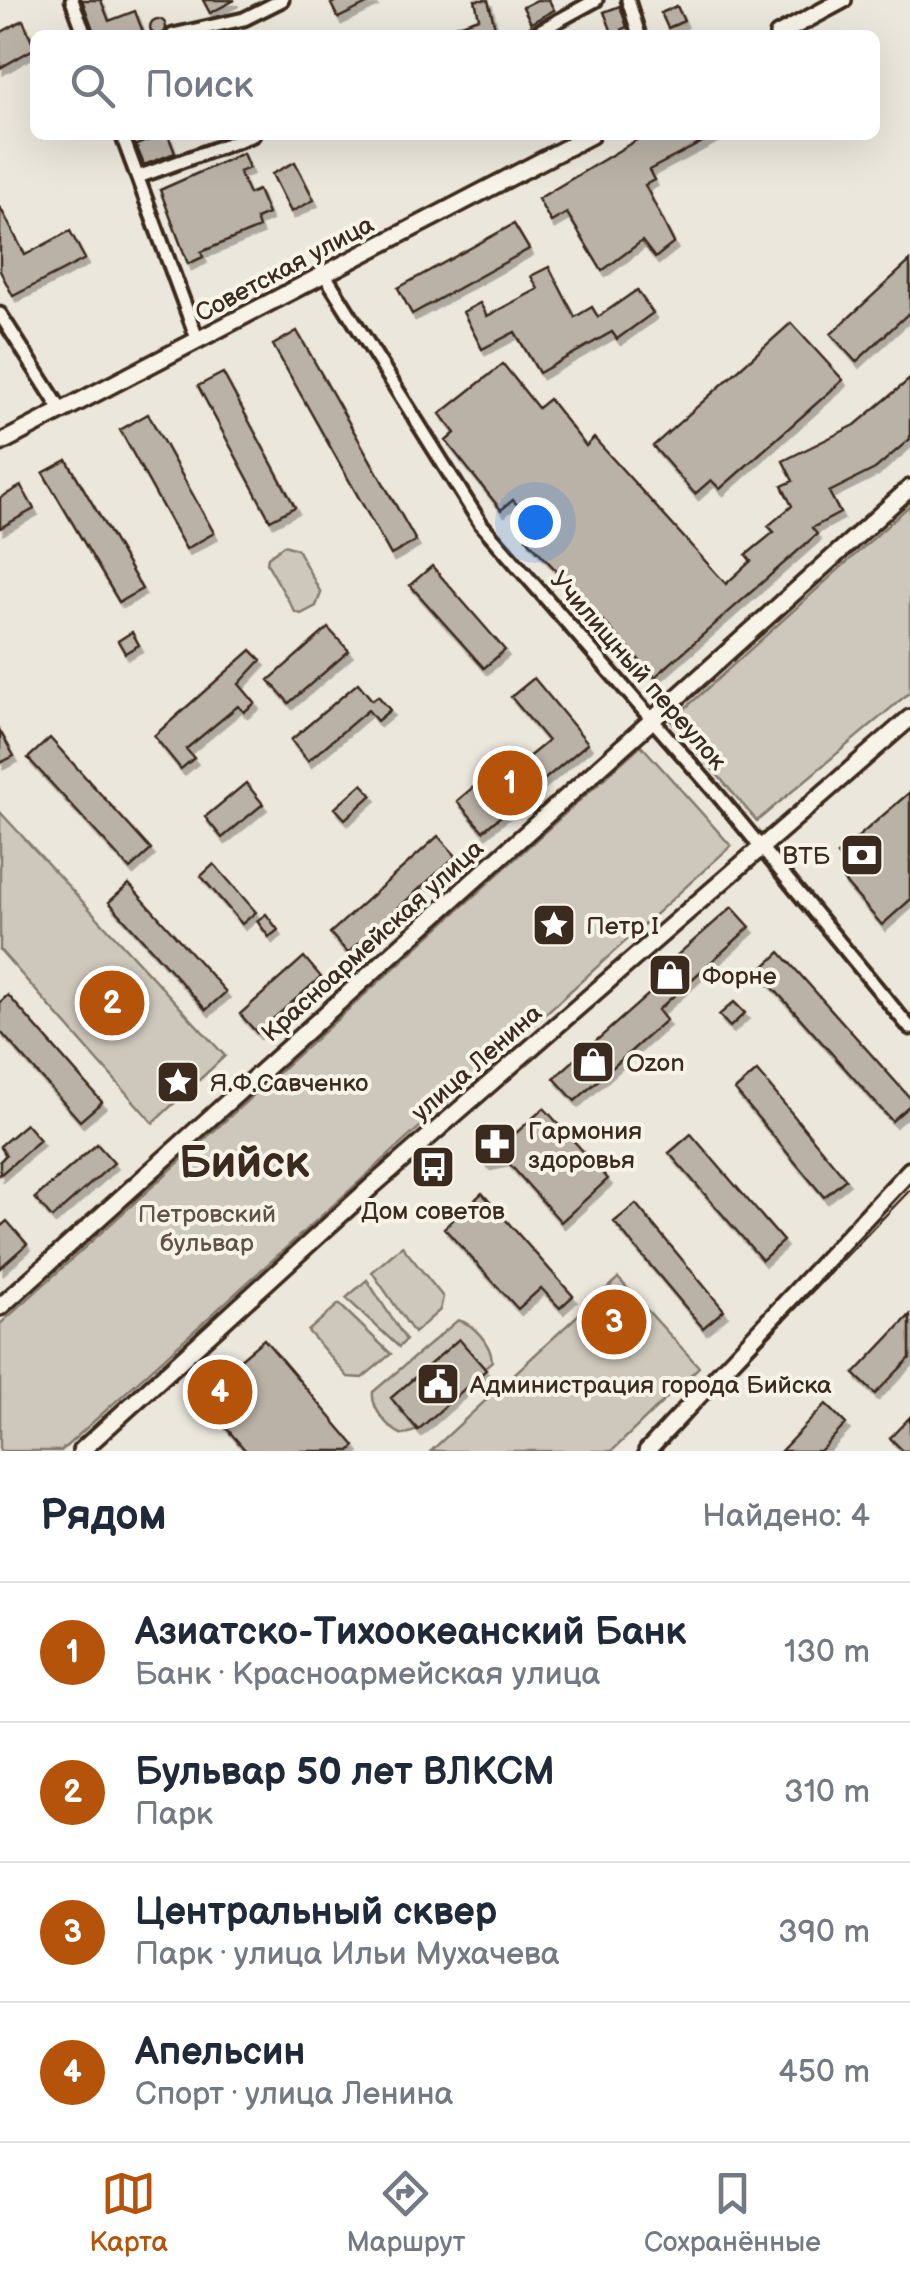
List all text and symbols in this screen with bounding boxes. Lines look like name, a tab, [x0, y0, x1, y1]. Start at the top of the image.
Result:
search box	[30, 30, 880, 140]
icon: search	[65, 58, 120, 113]
text: Поиск	[145, 63, 253, 108]
street label: Советская улица	[190, 209, 380, 329]
your location	[510, 497, 561, 548]
street label: Училищный переулок	[543, 565, 733, 777]
pin: 1	[478, 746, 542, 820]
bank icon: ВТБ	[839, 832, 885, 878]
street label: Красноармейская улица	[256, 833, 490, 1049]
place label: ВТБ	[782, 841, 831, 872]
place icon: Петр I	[531, 902, 577, 948]
place label: Петр I	[586, 911, 659, 942]
shop icon: Форне	[647, 952, 693, 998]
place label: Форне	[702, 961, 777, 992]
pin: 2	[80, 966, 144, 1040]
street label: улица Ленина	[405, 998, 549, 1128]
shop icon: Ozon	[570, 1039, 616, 1085]
place label: Ozon	[626, 1048, 685, 1079]
place icon: Я.Ф.Савченко	[155, 1059, 201, 1105]
place label: Я.Ф.Савченко	[210, 1068, 368, 1099]
place label: Гармония здоровья	[528, 1116, 642, 1176]
pharmacy icon: Гармония здоровья	[472, 1121, 518, 1167]
district label: Бийск	[179, 1136, 310, 1191]
bus stop icon: Дом советов	[410, 1144, 456, 1190]
place label: Дом советов	[361, 1196, 505, 1227]
park label: Петровский бульвар	[138, 1199, 276, 1259]
pin: 3	[582, 1284, 646, 1360]
pin: 4	[188, 1354, 252, 1430]
public building icon: Администрация города Бийска	[415, 1361, 461, 1407]
place label: Администрация города Бийска	[469, 1370, 832, 1401]
text: Рядом	[40, 1491, 167, 1542]
text: Найдено: 4	[702, 1497, 870, 1536]
text: Азиатско-Тихоокеанский Банк	[135, 1610, 686, 1655]
text: 1	[66, 1633, 79, 1672]
text: 130 m	[784, 1633, 870, 1672]
text: Банк · Красноармейская улица	[135, 1655, 600, 1694]
text: Бульвар 50 лет ВЛКСМ	[135, 1750, 555, 1795]
text: 2	[63, 1773, 82, 1812]
text: 310 m	[784, 1773, 870, 1812]
text: Парк	[135, 1795, 213, 1834]
text: Центральный сквер	[135, 1890, 497, 1935]
text: 3	[63, 1913, 82, 1952]
text: 390 m	[778, 1913, 870, 1952]
text: Парк · улица Ильи Мухачева	[135, 1935, 560, 1974]
text: Апельсин	[135, 2030, 305, 2075]
text: 4	[63, 2053, 82, 2092]
text: 450 m	[778, 2053, 870, 2092]
text: Спорт · улица Ленина	[135, 2075, 453, 2114]
tab: Карта	[89, 2166, 168, 2259]
tab: Маршрут	[346, 2166, 466, 2259]
tab: Сохранённые	[644, 2166, 821, 2259]

